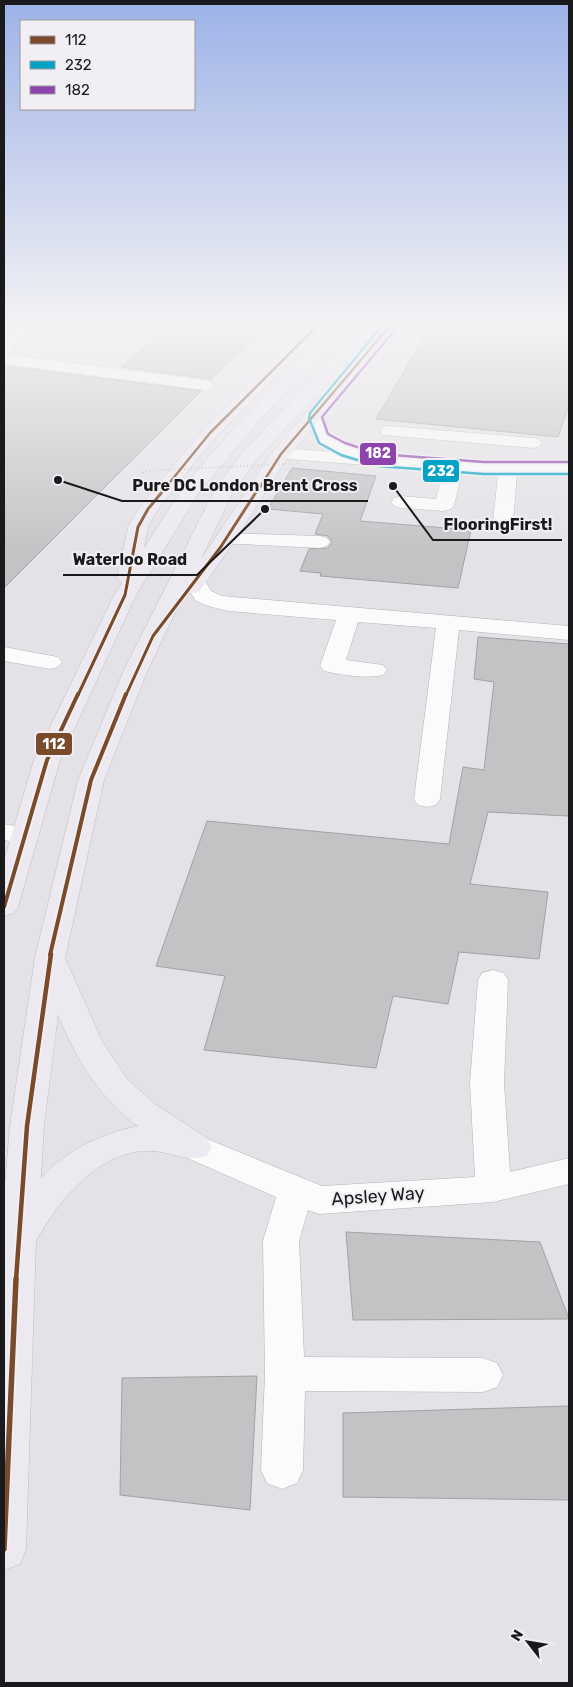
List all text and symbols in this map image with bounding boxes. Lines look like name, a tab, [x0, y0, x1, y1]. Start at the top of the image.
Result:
legend	[20, 20, 195, 110]
text: 112	[65, 31, 87, 49]
text: 232	[65, 56, 92, 74]
text: 182	[65, 81, 90, 99]
line badge: 182	[359, 442, 397, 466]
text: 182	[365, 445, 391, 462]
line badge: 232	[422, 459, 460, 483]
text: 232	[427, 463, 455, 480]
callout: Pure DC London Brent Cross	[122, 470, 368, 501]
text: Pure DC London Brent Cross	[132, 476, 358, 495]
callout: FlooringFirst!	[433, 509, 562, 540]
text: FlooringFirst!	[444, 515, 552, 534]
callout: Waterloo Road	[63, 544, 197, 575]
text: Waterloo Road	[73, 550, 187, 569]
line badge: 112	[35, 732, 73, 756]
text: 112	[42, 736, 66, 753]
street label: Apsley Way	[331, 1182, 425, 1210]
north arrow	[503, 1617, 553, 1667]
text: N	[507, 1627, 527, 1644]

